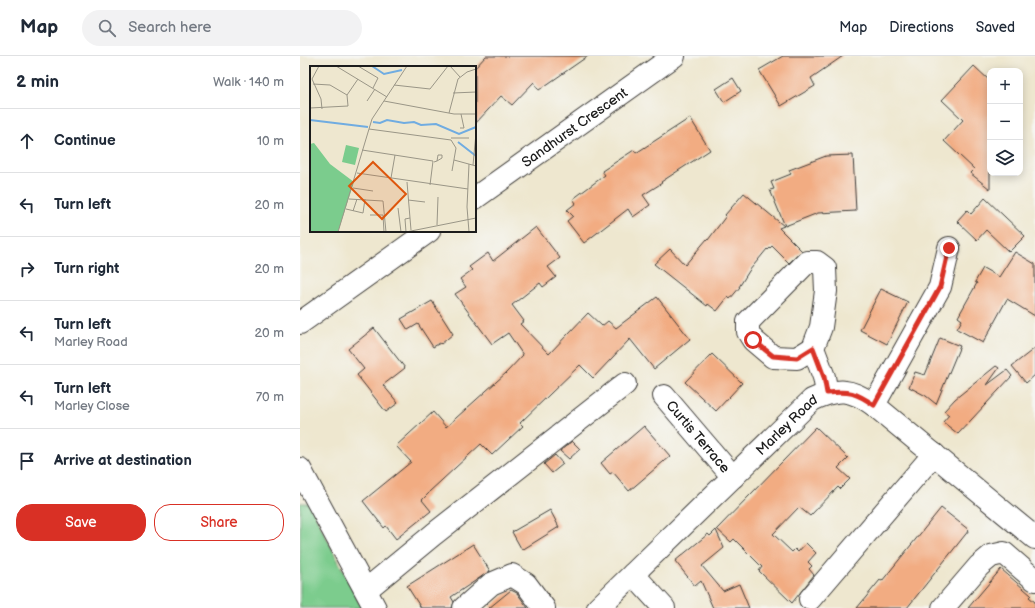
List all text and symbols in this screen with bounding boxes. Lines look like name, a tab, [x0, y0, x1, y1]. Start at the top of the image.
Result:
search box	[82, 10, 362, 46]
text: Map	[20, 16, 58, 39]
icon: search	[96, 17, 118, 39]
text: Search here	[128, 18, 211, 37]
text: Map	[839, 19, 867, 36]
text: Directions	[889, 19, 954, 36]
text: Saved	[976, 19, 1015, 36]
inset map	[310, 66, 476, 232]
map controls	[987, 68, 1023, 176]
button: +	[987, 68, 1023, 104]
text: 2 min	[16, 72, 59, 92]
text: Walk · 140 m	[213, 74, 284, 90]
street label: Sandhurst Crescent	[518, 84, 631, 171]
button: −	[987, 104, 1023, 140]
icon: ahead	[16, 130, 38, 152]
text: Continue	[54, 131, 116, 150]
text: 10 m	[257, 133, 284, 149]
button: layers	[987, 140, 1023, 176]
icon: left	[16, 194, 38, 216]
text: Turn left	[54, 195, 111, 214]
text: 20 m	[254, 197, 284, 213]
route end	[940, 239, 958, 257]
icon: right	[16, 258, 38, 280]
text: Turn right	[54, 259, 119, 278]
text: 20 m	[254, 261, 284, 277]
text: Turn left	[54, 315, 111, 334]
icon: left	[16, 322, 38, 344]
text: 20 m	[254, 325, 284, 341]
route start	[744, 331, 762, 349]
text: Marley Road	[54, 334, 128, 350]
text: Turn left	[54, 379, 111, 398]
icon: left	[16, 386, 38, 408]
text: 70 m	[256, 389, 284, 405]
street label: Marley Road	[753, 391, 820, 459]
street label: Curtis Terrace	[662, 397, 734, 476]
text: Marley Close	[54, 398, 130, 414]
icon: arrive	[16, 450, 38, 472]
text: Arrive at destination	[54, 451, 192, 470]
button: Save	[16, 504, 146, 541]
button: Share	[154, 504, 284, 541]

